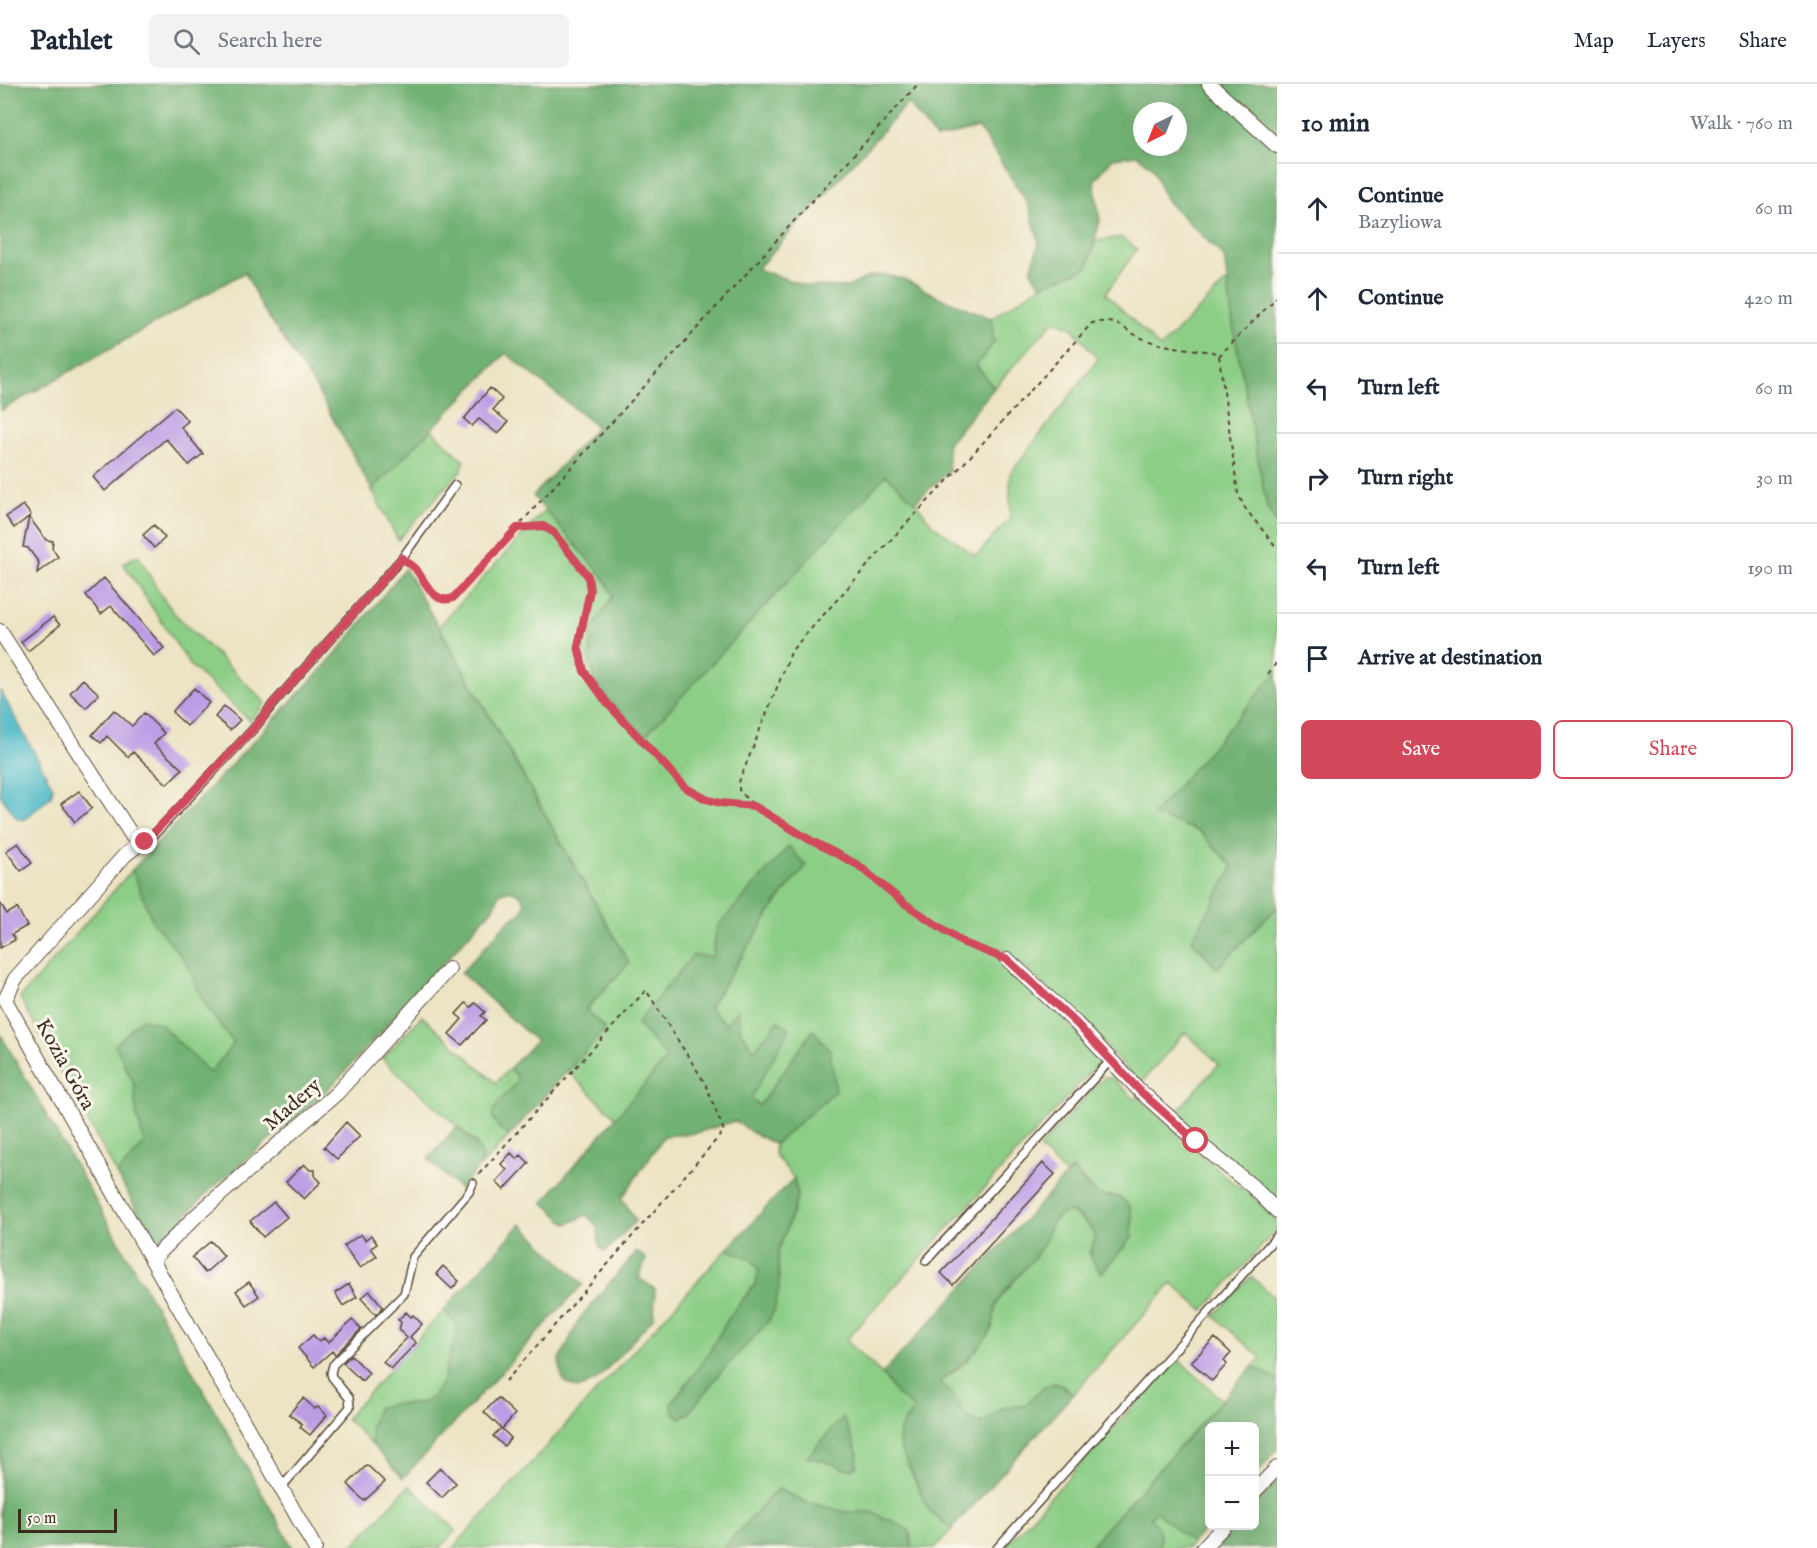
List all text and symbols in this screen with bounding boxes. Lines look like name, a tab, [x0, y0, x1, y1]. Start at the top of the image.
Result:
search box	[149, 14, 569, 68]
text: Pathlet	[30, 24, 113, 59]
icon: search	[170, 25, 203, 58]
text: Search here	[218, 27, 322, 55]
text: Map	[1574, 28, 1614, 55]
text: Layers	[1647, 28, 1706, 55]
text: Share	[1739, 28, 1787, 55]
north arrow	[1133, 102, 1187, 156]
text: 10 min	[1301, 107, 1370, 140]
text: Walk · 760 m	[1690, 111, 1793, 136]
text: Continue	[1358, 182, 1444, 210]
icon: ahead	[1301, 192, 1334, 225]
text: 60 m	[1755, 196, 1793, 221]
text: Bazyliowa	[1358, 210, 1442, 235]
icon: ahead	[1301, 282, 1334, 315]
text: Continue	[1358, 284, 1444, 312]
text: 420 m	[1744, 286, 1793, 311]
icon: left	[1301, 372, 1334, 405]
text: Turn left	[1358, 374, 1440, 402]
text: 60 m	[1755, 376, 1793, 401]
icon: right	[1301, 462, 1334, 495]
text: Turn right	[1358, 464, 1453, 492]
text: 30 m	[1756, 466, 1793, 491]
icon: left	[1301, 552, 1334, 585]
text: Turn left	[1358, 554, 1440, 582]
text: 190 m	[1747, 556, 1793, 581]
icon: arrive	[1301, 642, 1334, 675]
text: Arrive at destination	[1358, 644, 1542, 672]
button: Save	[1301, 720, 1541, 779]
button: Share	[1553, 720, 1793, 779]
route end	[131, 828, 157, 854]
street label: Kozia Góra	[29, 1014, 101, 1116]
street label: Madery	[259, 1072, 328, 1138]
route start	[1182, 1127, 1208, 1153]
map controls	[1205, 1422, 1259, 1530]
button: +	[1205, 1422, 1259, 1476]
button: −	[1205, 1476, 1259, 1530]
scale bar	[18, 1506, 117, 1534]
text: 50 m	[27, 1509, 56, 1529]

